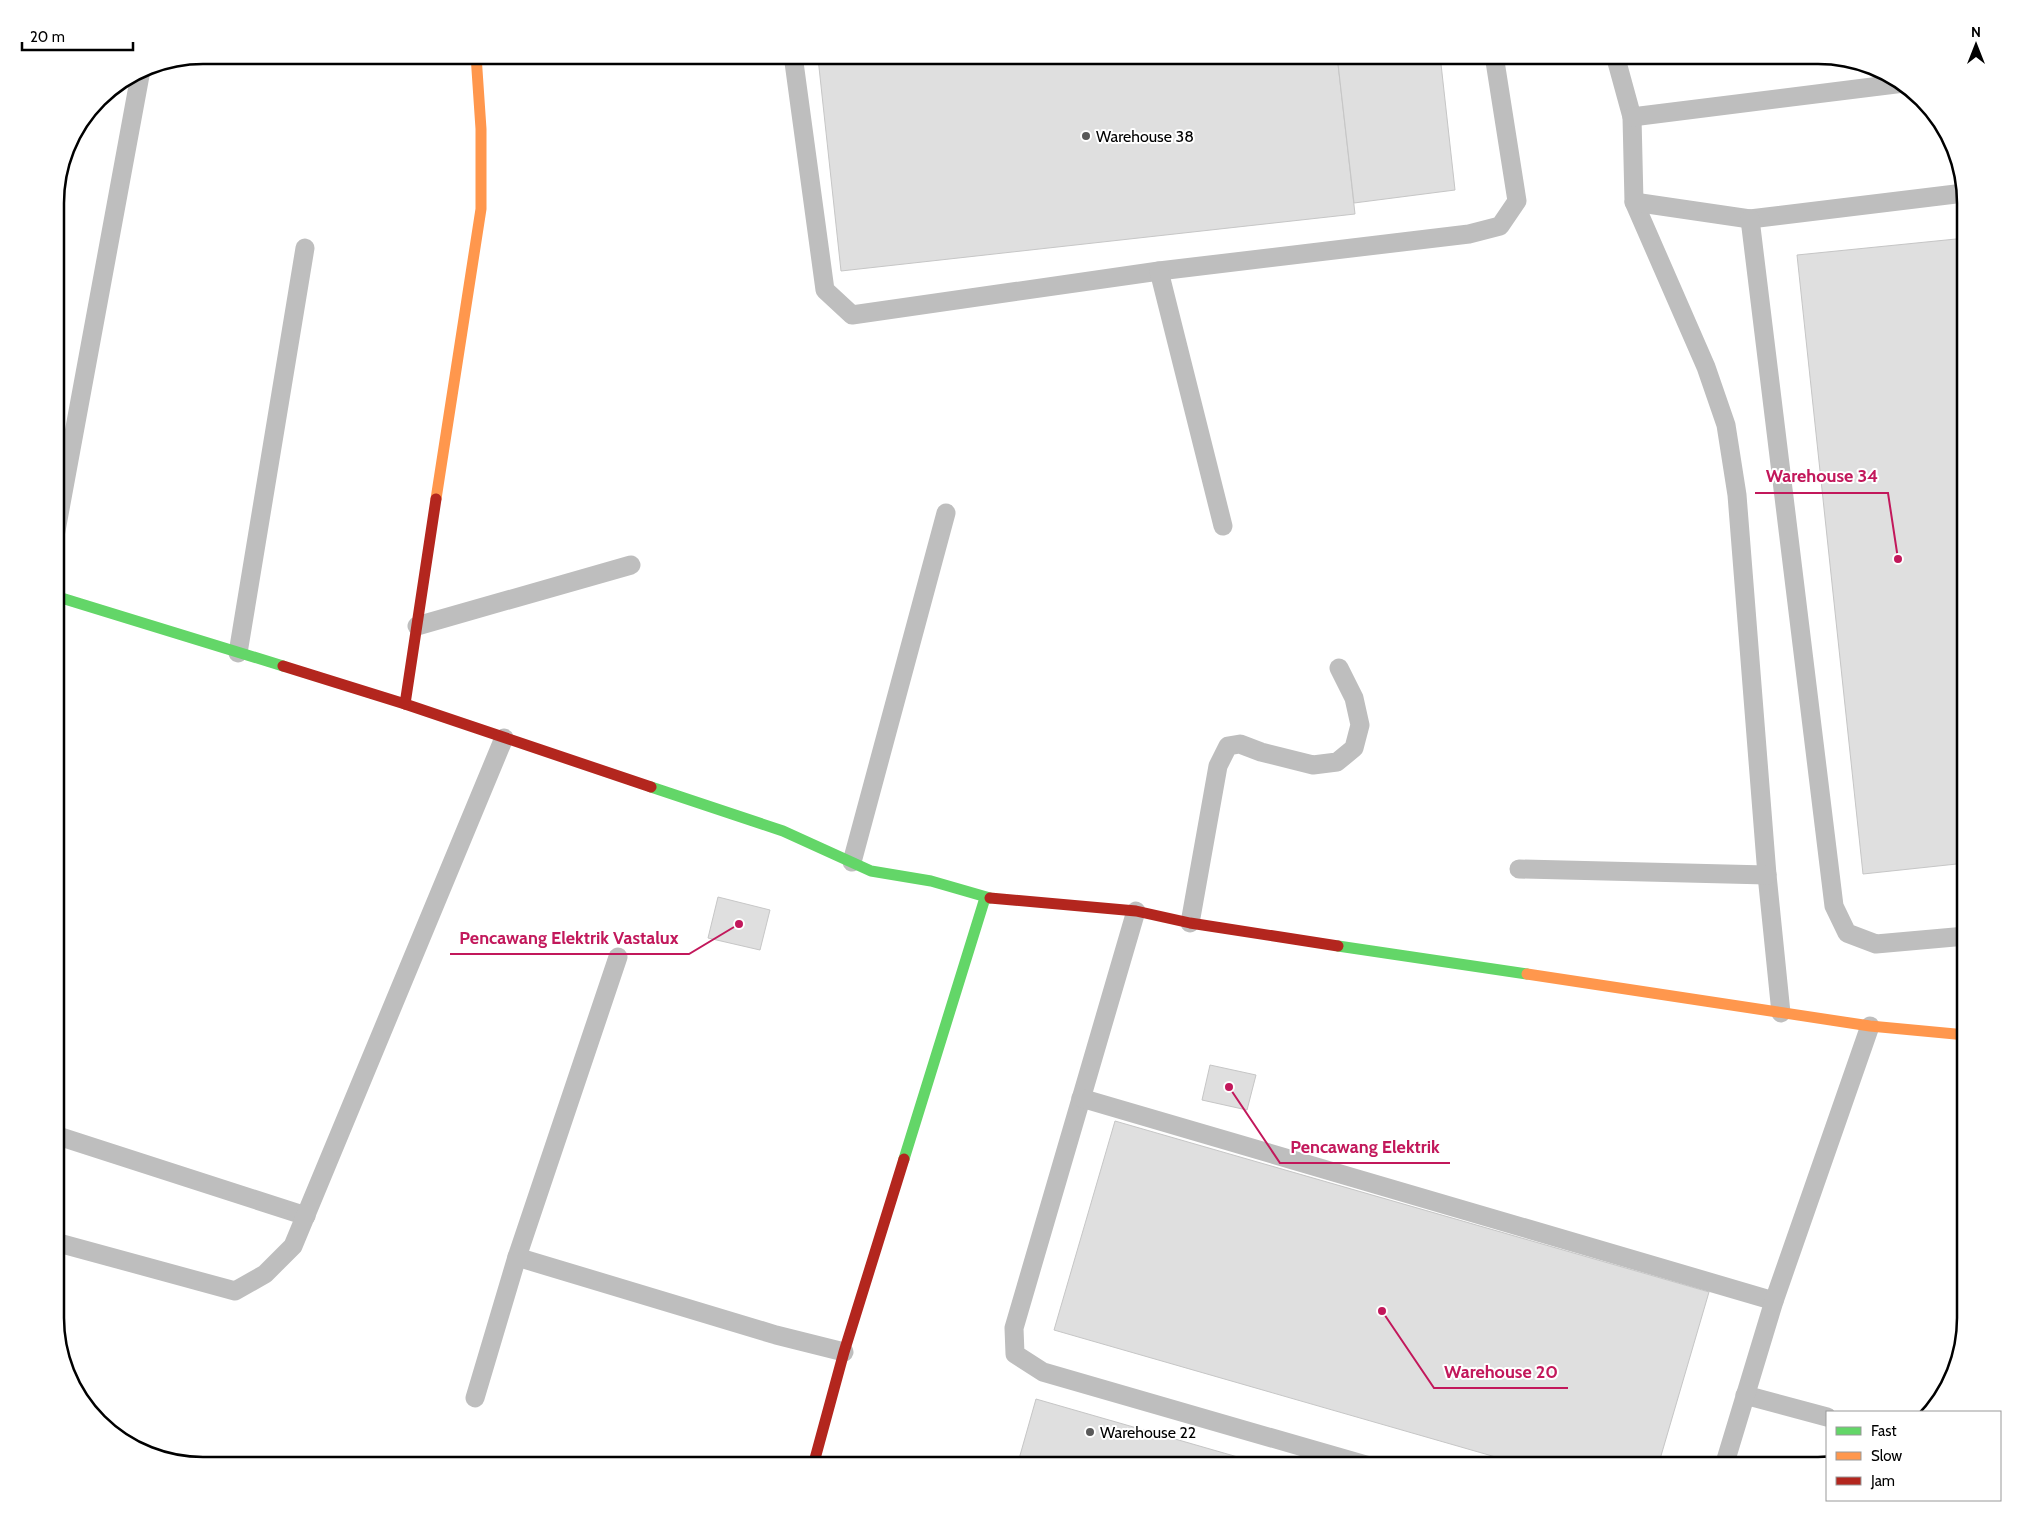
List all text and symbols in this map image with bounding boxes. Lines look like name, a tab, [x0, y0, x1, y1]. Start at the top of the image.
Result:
scale bar	[22, 20, 134, 52]
north arrow	[1951, 20, 2001, 70]
text: N	[1971, 23, 1981, 41]
text: 20 m	[30, 28, 65, 46]
place label: Warehouse 38	[1096, 127, 1194, 146]
marker: Warehouse 38	[1080, 130, 1092, 142]
callout: Warehouse 34	[1755, 460, 1888, 493]
text: Warehouse 34	[1766, 465, 1878, 487]
callout: Pencawang Elektrik Vastalux	[450, 921, 689, 954]
text: Pencawang Elektrik Vastalux	[459, 927, 679, 949]
callout: Pencawang Elektrik	[1280, 1130, 1450, 1163]
text: Pencawang Elektrik	[1290, 1136, 1440, 1158]
callout: Warehouse 20	[1434, 1355, 1568, 1388]
text: Warehouse 20	[1444, 1361, 1558, 1383]
legend	[1826, 1411, 2001, 1501]
text: Fast	[1871, 1422, 1896, 1440]
place label: Warehouse 22	[1100, 1423, 1196, 1442]
marker: Warehouse 22	[1084, 1426, 1096, 1438]
text: Slow	[1871, 1447, 1902, 1465]
text: Jam	[1870, 1472, 1895, 1490]

